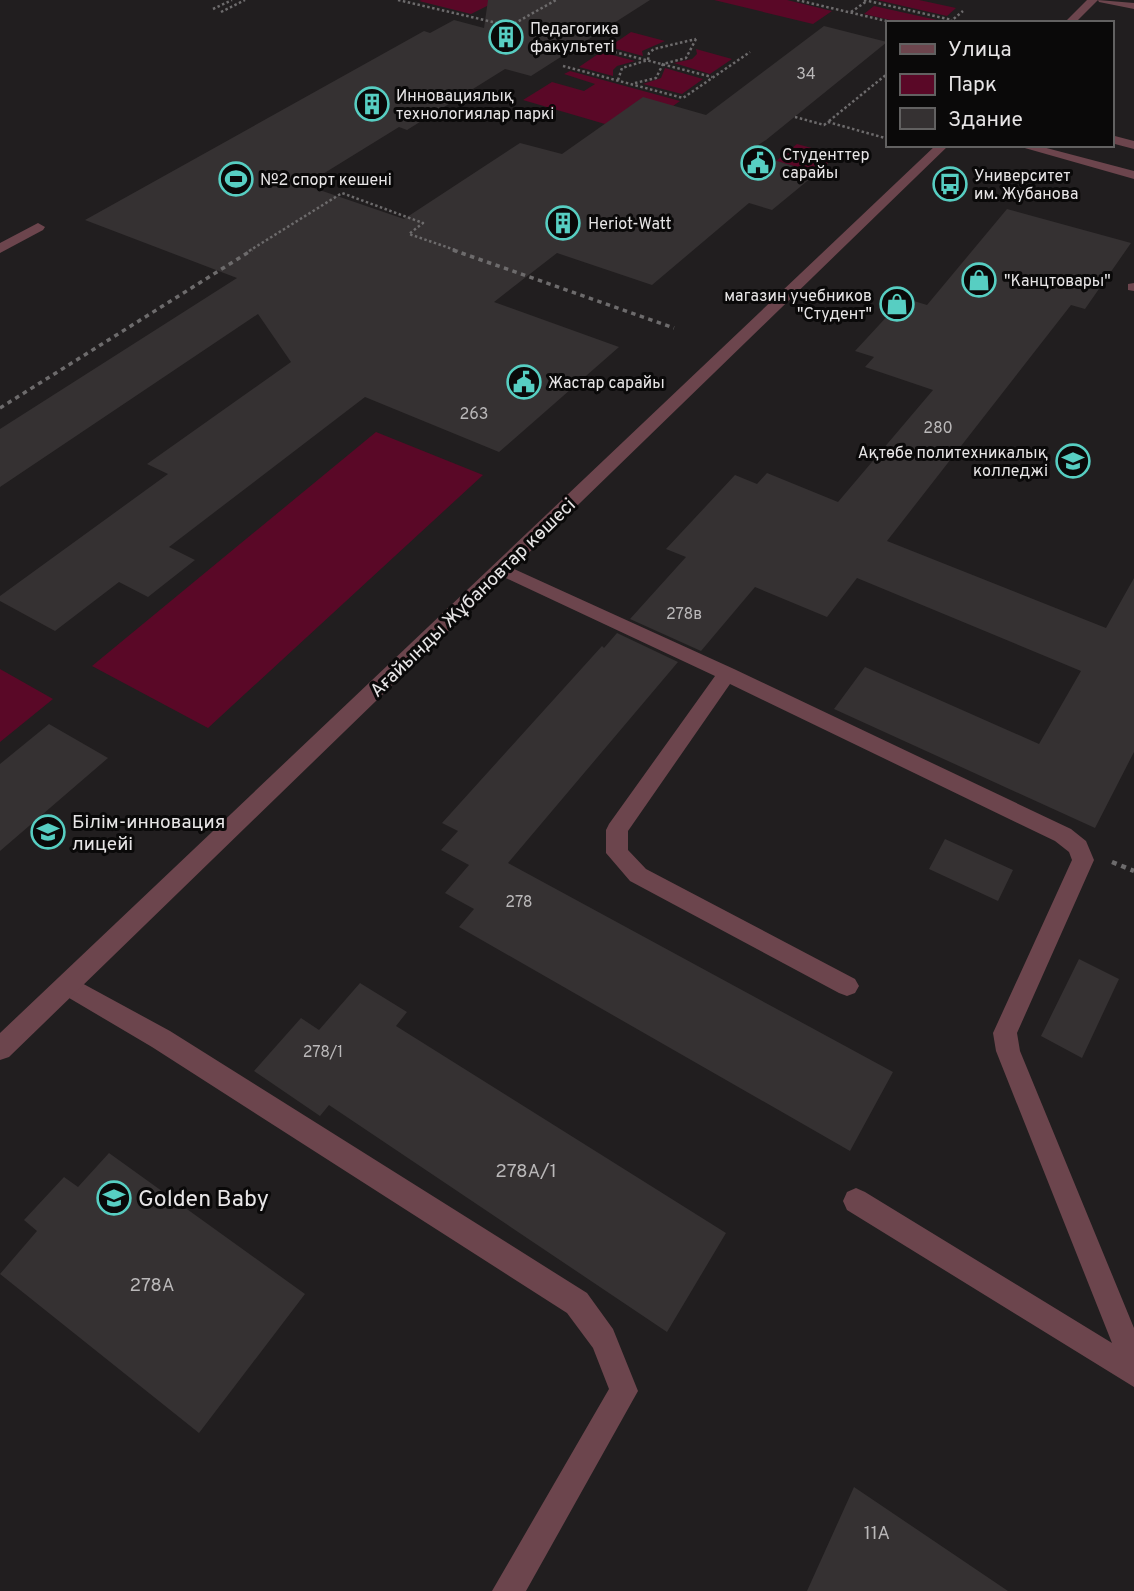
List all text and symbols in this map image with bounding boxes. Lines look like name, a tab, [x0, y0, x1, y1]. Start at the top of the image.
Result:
building icon: Педагогика факультеті	[487, 18, 525, 56]
place label: Педагогика факультеті	[530, 20, 619, 58]
legend	[886, 21, 1113, 147]
text: Улица	[948, 37, 1012, 64]
house number: 34	[796, 65, 816, 85]
text: Парк	[948, 72, 997, 99]
building icon: Инновациялық технологиялар паркі	[353, 85, 391, 123]
place label: Инновациялық технологиялар паркі	[396, 87, 554, 125]
text: Здание	[948, 107, 1023, 134]
public building icon: Студенттер сарайы	[739, 144, 777, 182]
place label: Студенттер сарайы	[782, 146, 869, 184]
sports icon: №2 спорт кешені	[217, 160, 255, 198]
bus stop icon: Университет им. Жубанова	[931, 165, 969, 203]
place label: Университет им. Жубанова	[974, 167, 1078, 205]
place label: №2 спорт кешені	[260, 171, 392, 191]
building icon: Heriot-Watt	[544, 204, 582, 242]
place label: Heriot-Watt	[588, 215, 672, 235]
shop icon: "Канцтовары"	[960, 261, 998, 299]
place label: "Канцтовары"	[1004, 272, 1111, 292]
shop icon: магазин учебников "Студент"	[878, 285, 916, 323]
place label: магазин учебников "Студент"	[724, 287, 872, 325]
public building icon: Жастар сарайы	[505, 363, 543, 401]
place label: Жастар сарайы	[548, 374, 665, 394]
house number: 263	[460, 405, 488, 425]
house number: 280	[923, 419, 953, 439]
school or university icon: Ақтөбе политехникалық колледжі	[1054, 442, 1092, 480]
place label: Ақтөбе политехникалық колледжі	[858, 444, 1048, 482]
street label: Ағайынды Жұбановтар көшесі	[365, 494, 581, 703]
house number: 278в	[666, 605, 702, 625]
place label: Білім-инновация лицейі	[72, 811, 225, 857]
school or university icon: Білім-инновация лицейі	[29, 813, 67, 851]
house number: 278	[505, 893, 533, 913]
house number: 278/1	[303, 1043, 343, 1063]
house number: 278А/1	[495, 1160, 557, 1184]
school or university icon: Golden Baby	[95, 1179, 133, 1217]
place label: Golden Baby	[138, 1186, 269, 1215]
house number: 278А	[129, 1274, 175, 1298]
house number: 11А	[864, 1522, 890, 1546]

